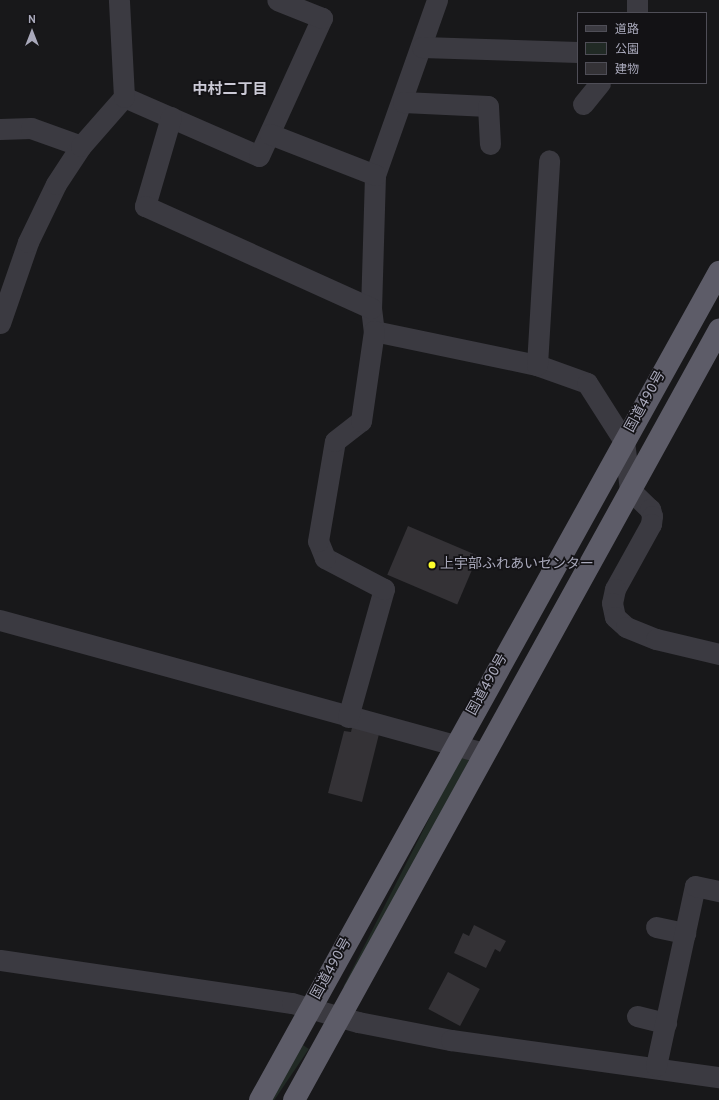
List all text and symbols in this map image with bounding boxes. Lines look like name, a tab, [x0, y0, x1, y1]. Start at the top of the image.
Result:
north arrow	[12, 12, 52, 52]
legend	[577, 12, 707, 84]
text: N	[28, 13, 36, 27]
text: 道路	[615, 22, 639, 38]
text: 公園	[615, 42, 639, 58]
text: 建物	[615, 62, 639, 78]
district label: 中村二丁目	[193, 82, 267, 100]
street label: 国道490号	[622, 368, 670, 436]
place label: 上宇部ふれあいセンター	[440, 557, 594, 573]
marker: 上宇部ふれあいセンター	[427, 560, 437, 570]
street label: 国道490号	[464, 651, 512, 719]
street label: 国道490号	[308, 935, 356, 1003]

